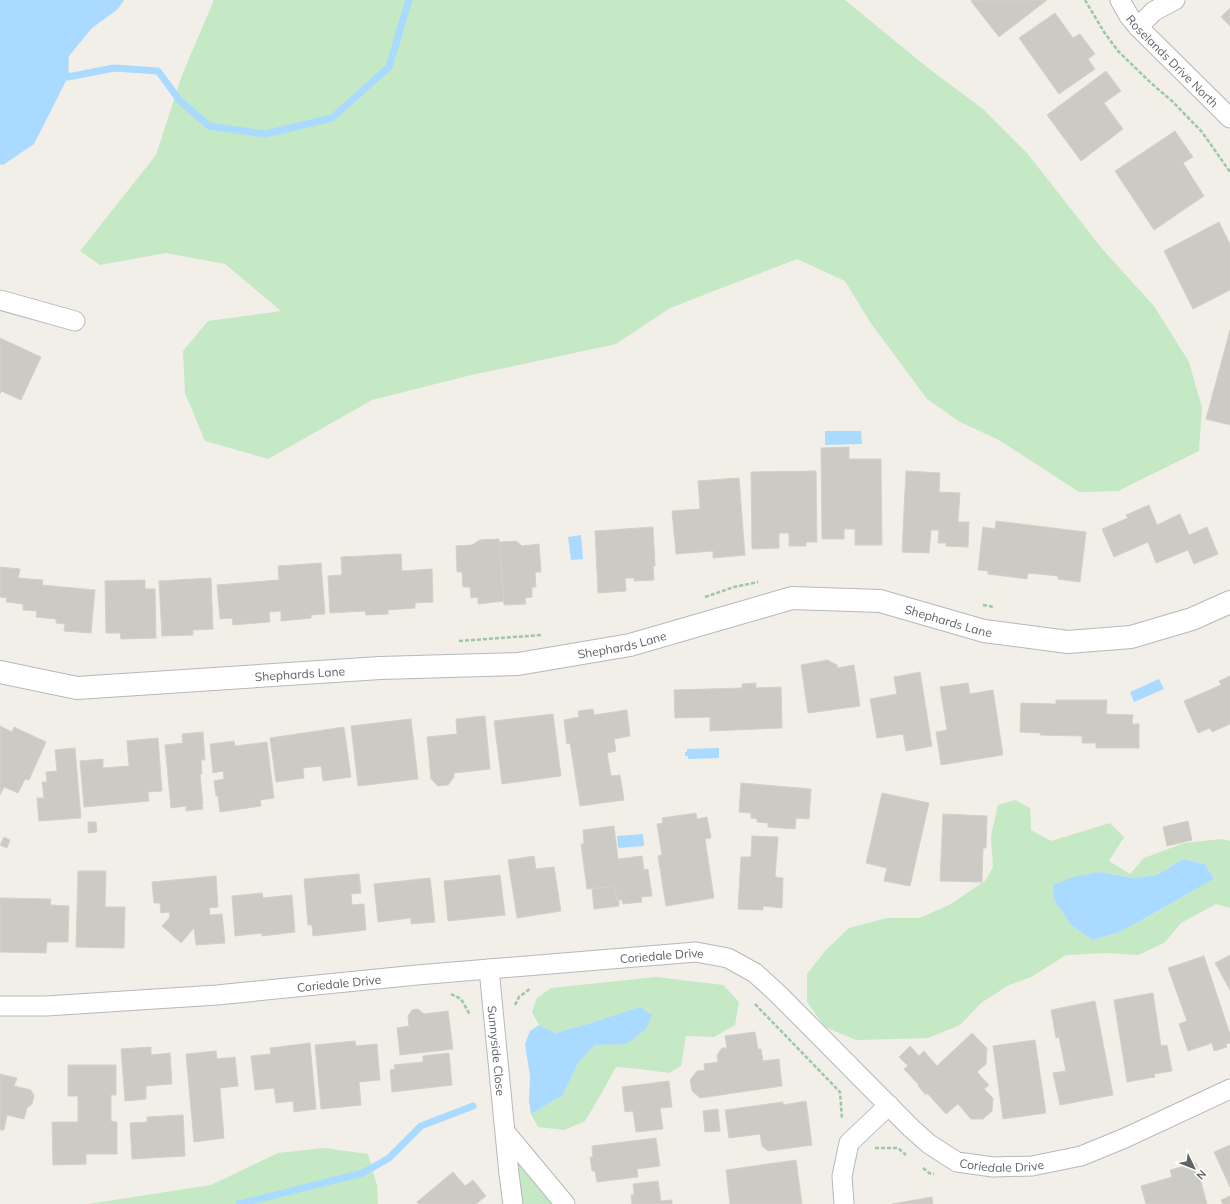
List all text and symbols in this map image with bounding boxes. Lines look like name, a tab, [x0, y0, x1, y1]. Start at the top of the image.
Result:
street label: Roselands Drive North	[1123, 11, 1222, 110]
street label: Shephards Lane	[903, 601, 993, 640]
street label: Shephards Lane	[576, 627, 668, 661]
street label: Shephards Lane	[254, 663, 345, 684]
street label: Coriedale Drive	[619, 944, 705, 966]
street label: Coriedale Drive	[296, 971, 382, 994]
street label: Sunnyside Close	[485, 1005, 509, 1097]
north arrow	[1174, 1148, 1214, 1188]
street label: Coriedale Drive	[959, 1155, 1045, 1175]
text: N	[1193, 1167, 1209, 1183]

